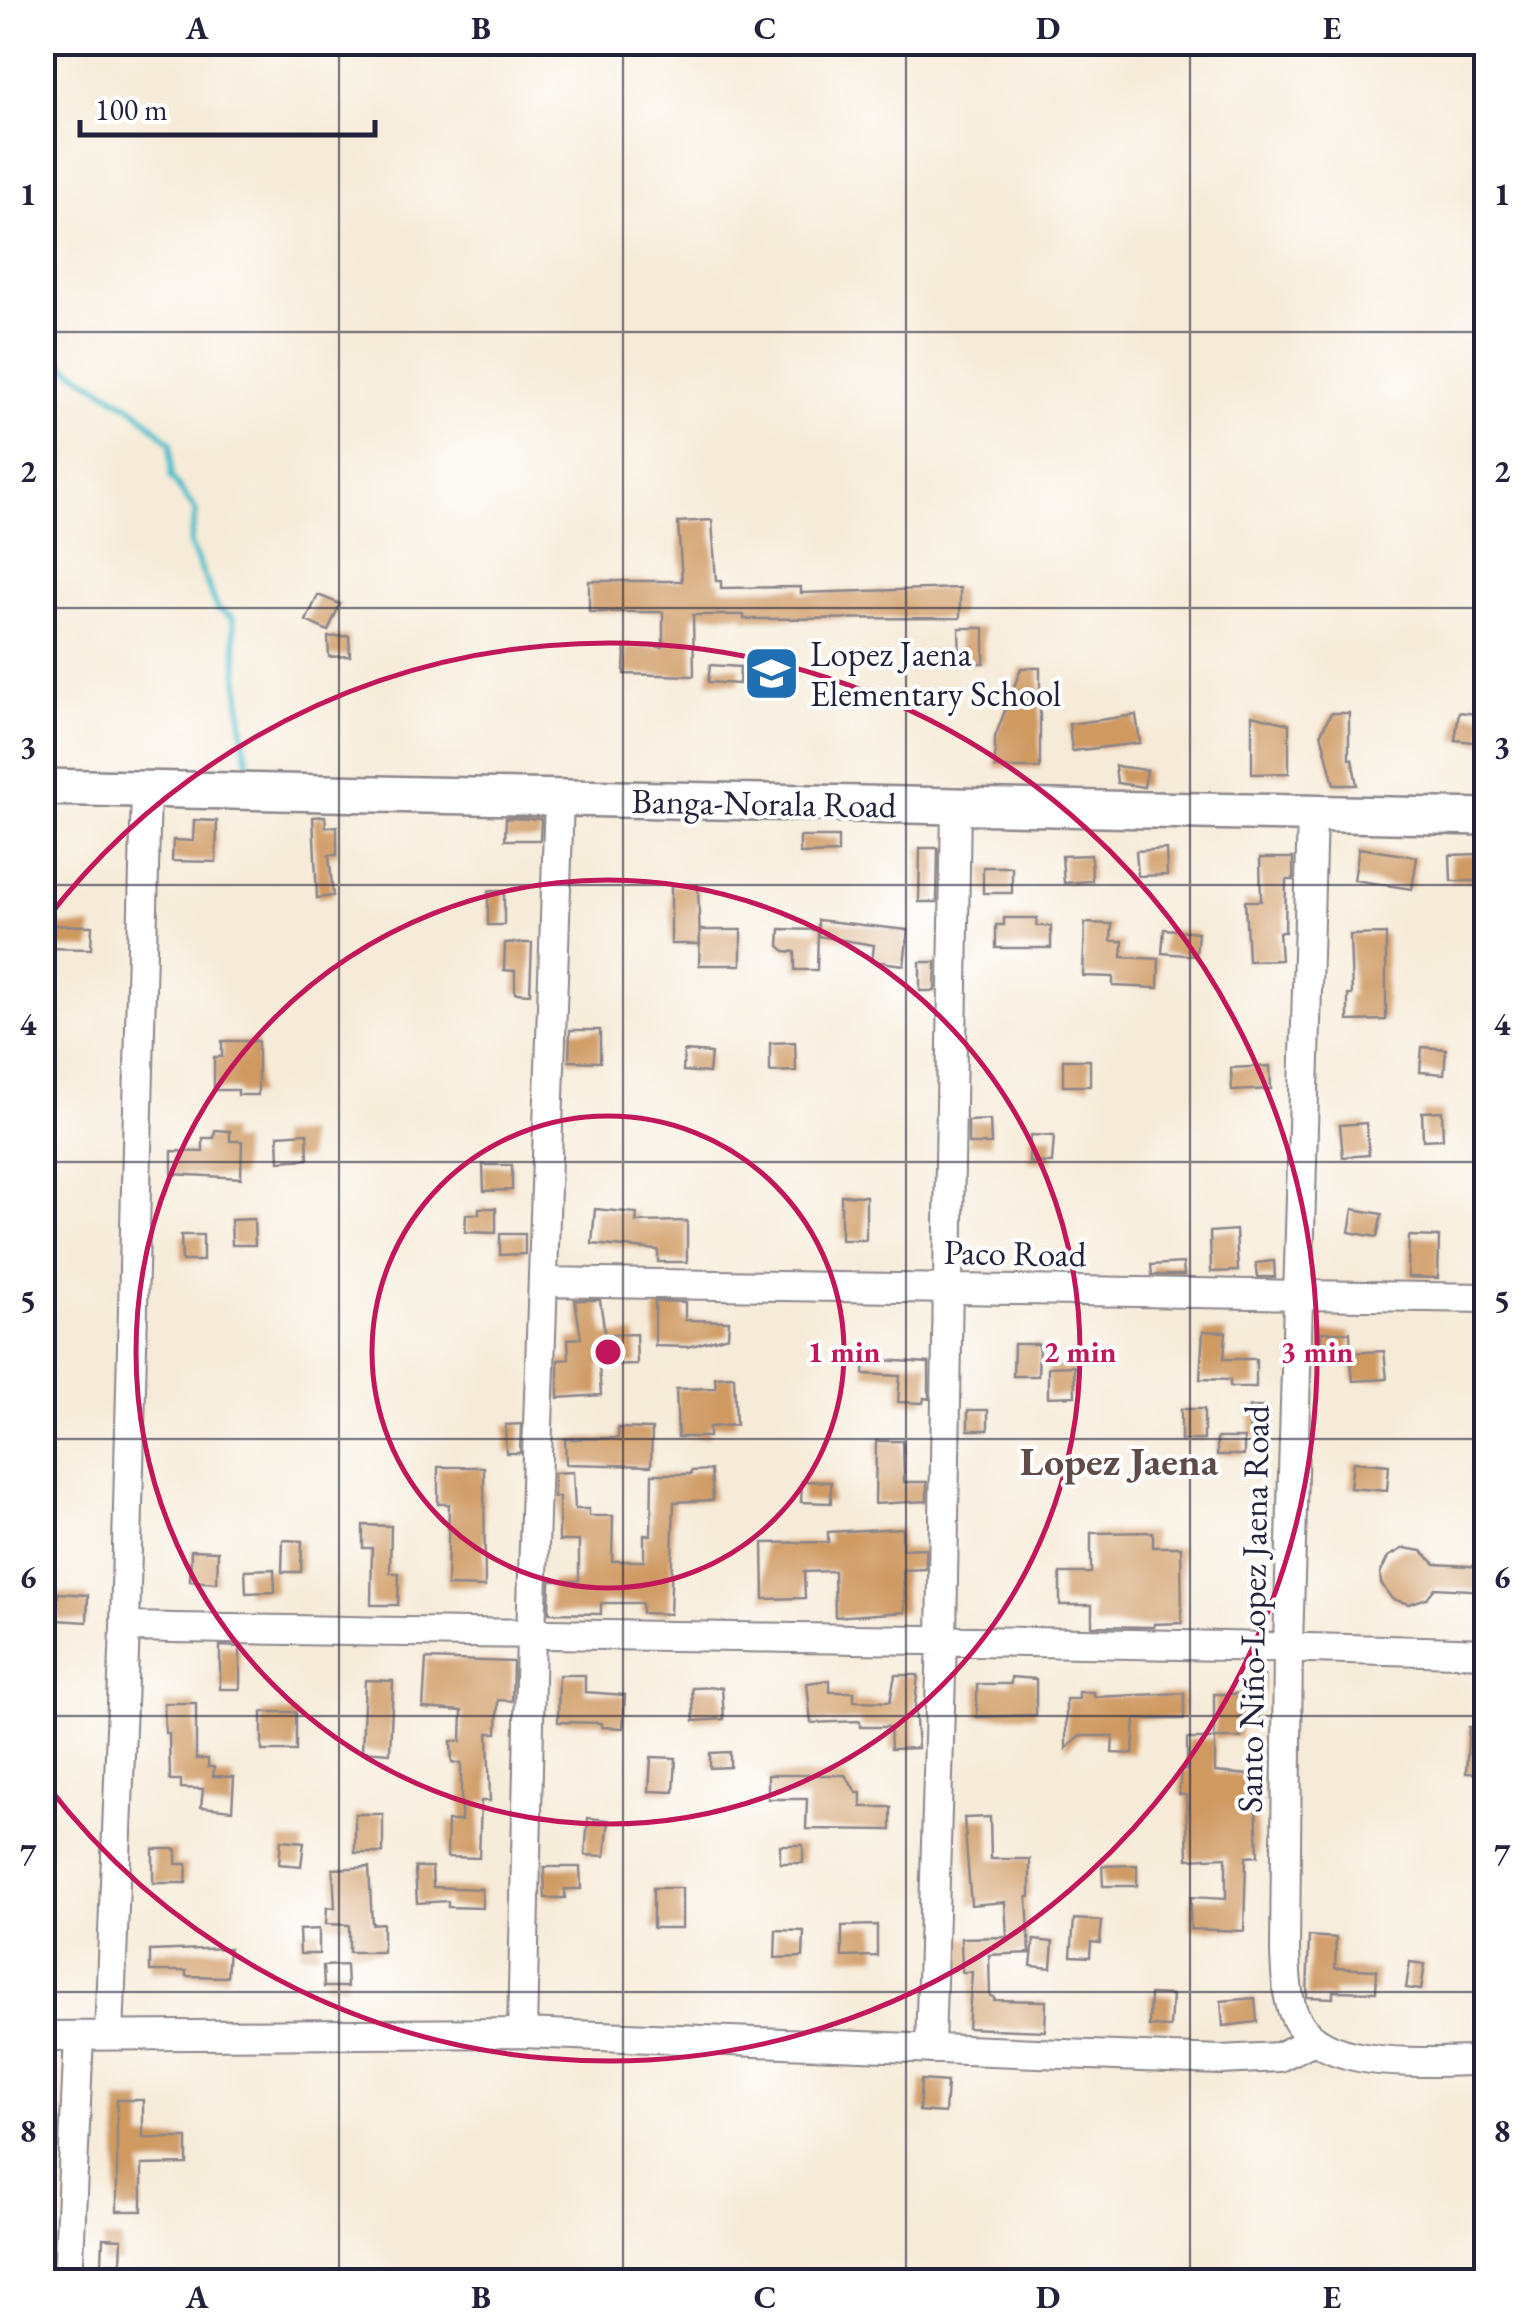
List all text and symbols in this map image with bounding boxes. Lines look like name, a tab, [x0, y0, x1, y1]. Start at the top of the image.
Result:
text: A	[184, 7, 209, 49]
text: B	[471, 7, 491, 49]
text: C	[754, 7, 776, 49]
text: D	[1036, 7, 1060, 49]
text: E	[1323, 7, 1341, 49]
scale bar	[80, 75, 375, 137]
text: 100 m	[95, 90, 168, 129]
text: 1	[20, 173, 36, 215]
text: 1	[1494, 173, 1510, 215]
text: 2	[20, 450, 37, 492]
text: 2	[1494, 450, 1511, 492]
place label: Lopez Jaena Elementary School	[810, 631, 1061, 716]
school or university icon: Lopez Jaena Elementary School	[741, 644, 801, 704]
text: 3	[20, 726, 36, 768]
text: 3	[1494, 726, 1510, 768]
street label: Banga-Norala Road	[631, 778, 897, 827]
text: 4	[20, 1003, 38, 1045]
text: 4	[1494, 1003, 1512, 1045]
street label: Paco Road	[943, 1229, 1087, 1276]
text: 5	[20, 1280, 36, 1322]
text: 5	[1494, 1280, 1510, 1322]
text: 1 min	[807, 1332, 881, 1371]
text: 2 min	[1043, 1332, 1117, 1371]
text: 3 min	[1280, 1332, 1354, 1371]
centre of rings	[590, 1334, 626, 1370]
street label: Santo Niño-Lopez Jaena Road	[1226, 1404, 1279, 1813]
district label: Lopez Jaena	[1020, 1435, 1219, 1487]
text: 6	[20, 1556, 37, 1598]
text: 6	[1494, 1556, 1511, 1598]
text: 7	[20, 1833, 37, 1875]
text: 7	[1494, 1833, 1511, 1875]
text: 8	[20, 2110, 36, 2152]
text: 8	[1494, 2110, 1510, 2152]
text: A	[184, 2276, 209, 2318]
text: B	[471, 2276, 491, 2318]
text: C	[754, 2276, 776, 2318]
text: D	[1036, 2276, 1060, 2318]
text: E	[1323, 2276, 1341, 2318]

